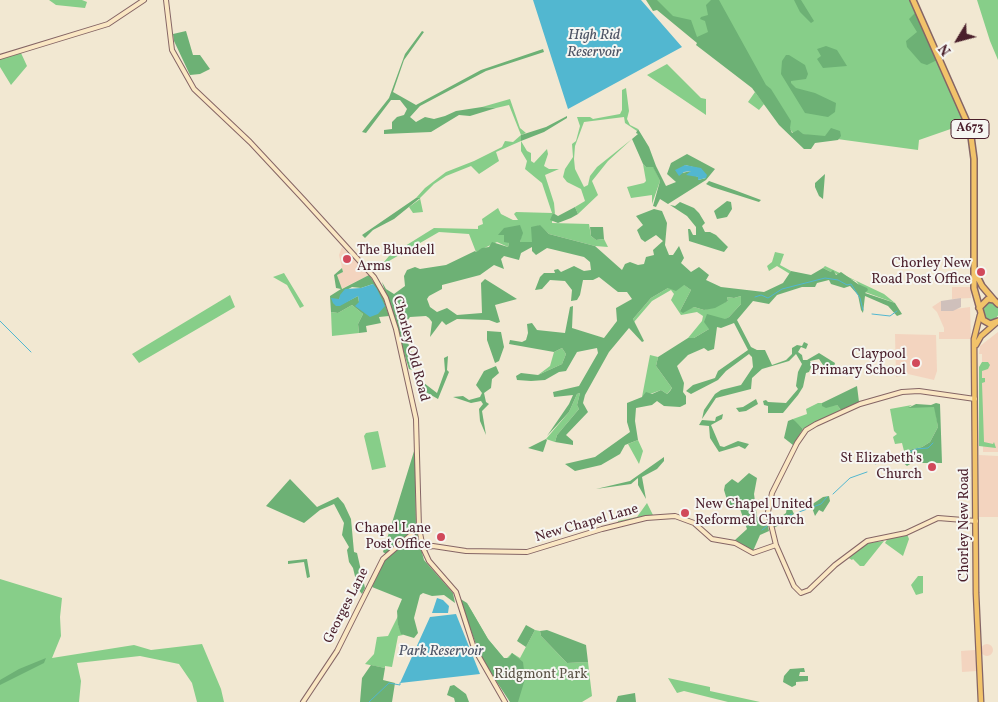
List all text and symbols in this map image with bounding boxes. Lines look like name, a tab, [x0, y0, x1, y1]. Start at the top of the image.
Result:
north arrow	[933, 15, 983, 65]
water label: High Rid Reservoir	[567, 27, 621, 62]
text: N	[935, 40, 956, 59]
road number: A673	[951, 120, 989, 138]
place label: The Blundell Arms	[357, 243, 435, 276]
marker: The Blundell Arms	[341, 253, 353, 265]
place label: Chorley New Road Post Office	[871, 256, 971, 288]
marker: Chorley New Road Post Office	[975, 266, 987, 278]
street label: Chorley Old Road	[388, 294, 432, 404]
place label: Claypool Primary School	[811, 347, 906, 380]
marker: Claypool Primary School	[910, 357, 922, 369]
place label: St Elizabeth's Church	[840, 451, 922, 484]
marker: St Elizabeth's Church	[926, 461, 938, 473]
street label: Chorley New Road	[957, 468, 973, 582]
place label: New Chapel United Reformed Church	[695, 497, 813, 530]
street label: New Chapel Lane	[534, 501, 640, 547]
marker: New Chapel United Reformed Church	[679, 507, 691, 519]
place label: Chapel Lane Post Office	[355, 521, 431, 554]
marker: Chapel Lane Post Office	[435, 531, 447, 543]
street label: Georges Lane	[321, 565, 373, 647]
water label: Park Reservoir	[398, 643, 484, 661]
park label: Ridgmont Park	[494, 667, 588, 683]

